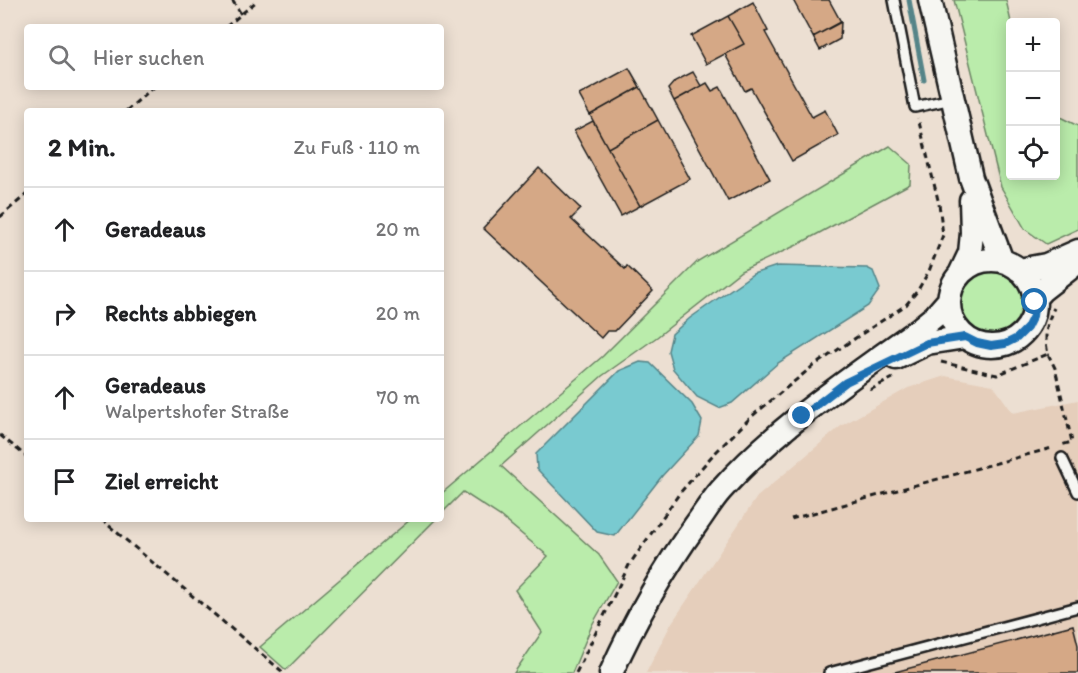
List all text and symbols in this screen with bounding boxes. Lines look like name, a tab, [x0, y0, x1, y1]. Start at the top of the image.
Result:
map controls	[1006, 18, 1060, 180]
button: +	[1006, 18, 1060, 72]
search box	[24, 24, 444, 90]
icon: search	[45, 41, 78, 74]
text: Hier suchen	[93, 44, 204, 71]
button: −	[1006, 72, 1060, 126]
button: locate	[1006, 126, 1060, 180]
text: 2 Min.	[48, 131, 116, 163]
text: Zu Fuß · 110 m	[294, 135, 420, 159]
icon: ahead	[48, 213, 81, 246]
text: Geradeaus	[105, 216, 206, 243]
text: 20 m	[376, 217, 420, 241]
route start	[1021, 288, 1047, 314]
icon: right	[48, 297, 81, 330]
text: Rechts abbiegen	[105, 300, 257, 327]
text: 20 m	[376, 301, 420, 325]
text: Geradeaus	[105, 372, 206, 399]
icon: ahead	[48, 381, 81, 414]
text: 70 m	[376, 385, 420, 409]
text: Walpertshofer Straße	[105, 399, 289, 423]
route end	[788, 402, 814, 428]
icon: arrive	[48, 465, 81, 498]
text: Ziel erreicht	[105, 468, 218, 495]

